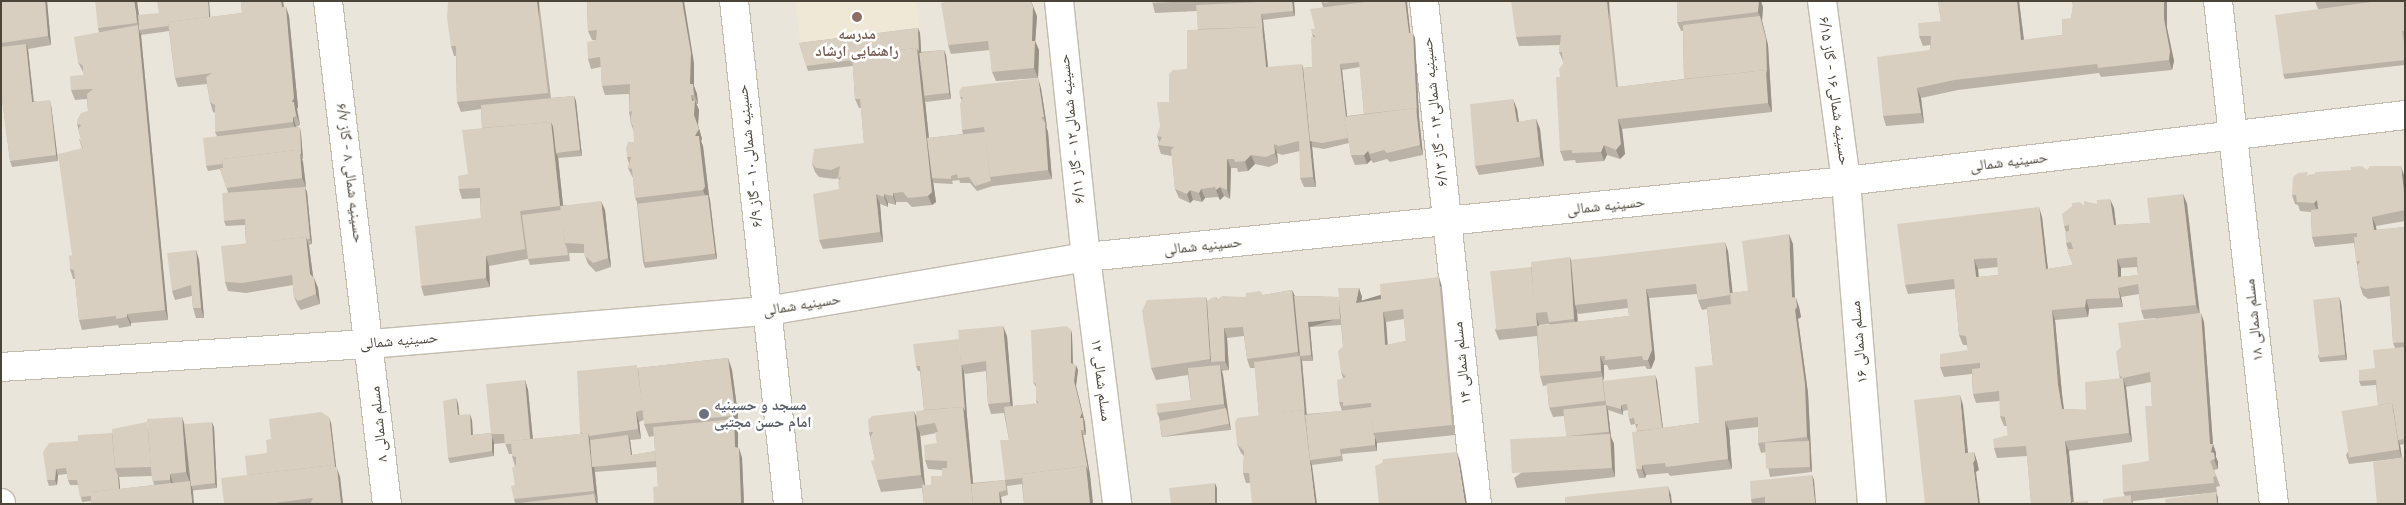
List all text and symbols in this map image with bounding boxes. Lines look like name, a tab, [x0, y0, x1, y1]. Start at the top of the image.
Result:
marker: مدرسه راهنمایی ارشاد	[851, 11, 863, 23]
street label: حسینیه شمالی۱۶ - گاز ۶/۱۵	[1815, 15, 1853, 167]
place label: مدرسه راهنمایی ارشاد	[815, 25, 899, 60]
street label: حسینیه شمالی۱۴ - گاز ۶/۱۳	[1418, 36, 1452, 188]
street label: حسینیه شمالی۱۲ - گاز ۶/۱۱	[1055, 53, 1089, 205]
street label: حسینیه شمالی۱۰ - گاز ۶/۹	[734, 84, 766, 228]
street label: حسینیه شمالی ۸ - گاز ۶/۷	[332, 102, 368, 244]
street label: حسینیه شمالی	[1969, 148, 2049, 176]
street label: حسینیه شمالی	[1566, 193, 1646, 219]
street label: حسینیه شمالی	[1163, 233, 1243, 259]
street label: مسلم شمالی ۱۸	[2241, 278, 2267, 362]
street label: حسینیه شمالی	[762, 290, 842, 320]
street label: مسلم شمالی ۱۶	[1846, 300, 1872, 384]
street label: مسلم شمالی ۱۴	[1449, 321, 1475, 405]
street label: حسینیه شمالی	[359, 329, 439, 353]
street label: مسلم شمالی ۱۲	[1087, 338, 1115, 422]
street label: مسلم شمالی ۸	[366, 385, 392, 463]
place label: مسجد و حسینیه امام حسن مجتبی	[714, 396, 812, 431]
marker: مسجد و حسینیه امام حسن مجتبی	[698, 408, 710, 420]

